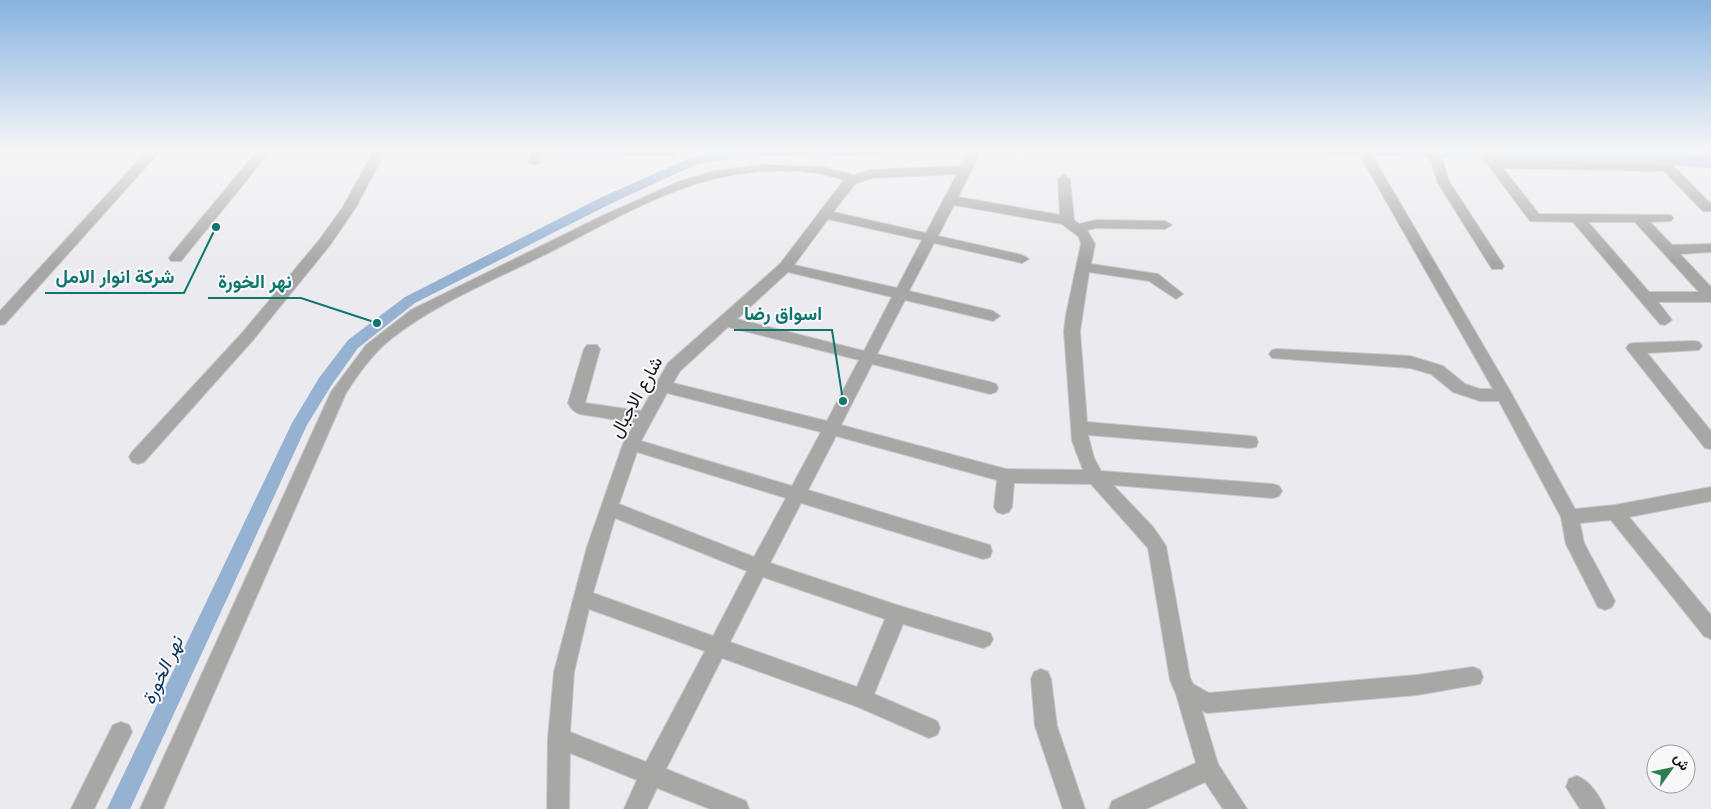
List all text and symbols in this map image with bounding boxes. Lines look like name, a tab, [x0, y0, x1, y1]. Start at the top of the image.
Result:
callout: شركة انوار الامل	[45, 259, 184, 293]
text: شركة انوار الامل	[56, 262, 174, 289]
callout: نهر الخورة	[208, 264, 301, 298]
text: نهر الخورة	[218, 267, 292, 294]
callout: اسواق رضا	[734, 296, 832, 330]
text: اسواق رضا	[744, 299, 822, 326]
street label: شارع الاجبال	[603, 352, 668, 442]
water label: نهر الخورة	[134, 630, 189, 708]
north arrow	[1646, 744, 1696, 794]
text: ش	[1670, 749, 1695, 774]

